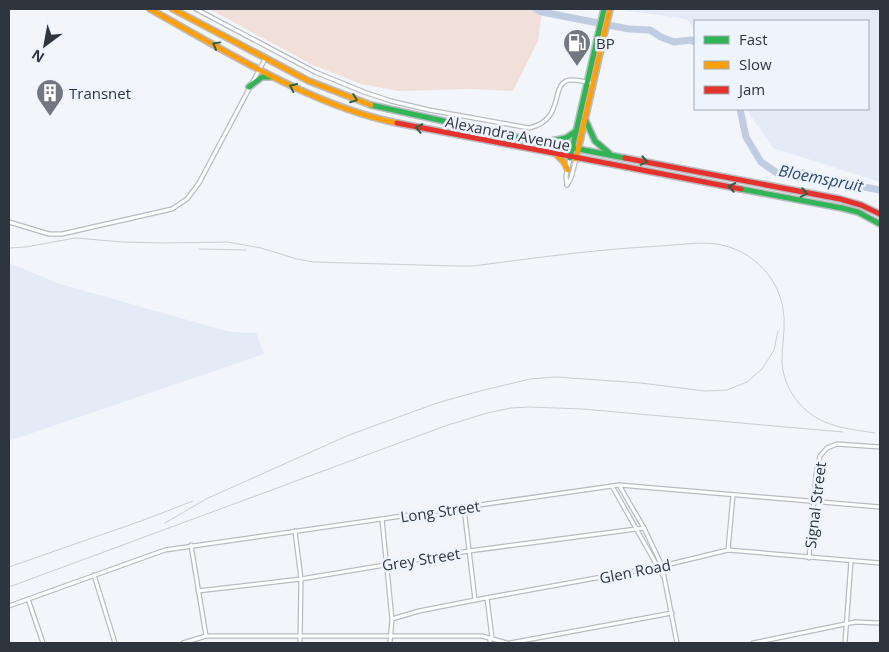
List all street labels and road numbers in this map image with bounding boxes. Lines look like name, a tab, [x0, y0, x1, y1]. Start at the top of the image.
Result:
street label: Alexandra Avenue	[444, 111, 572, 155]
street label: Signal Street	[800, 460, 830, 550]
street label: Long Street	[399, 496, 481, 526]
street label: Grey Street	[381, 543, 461, 575]
street label: Glen Road	[598, 554, 672, 588]

